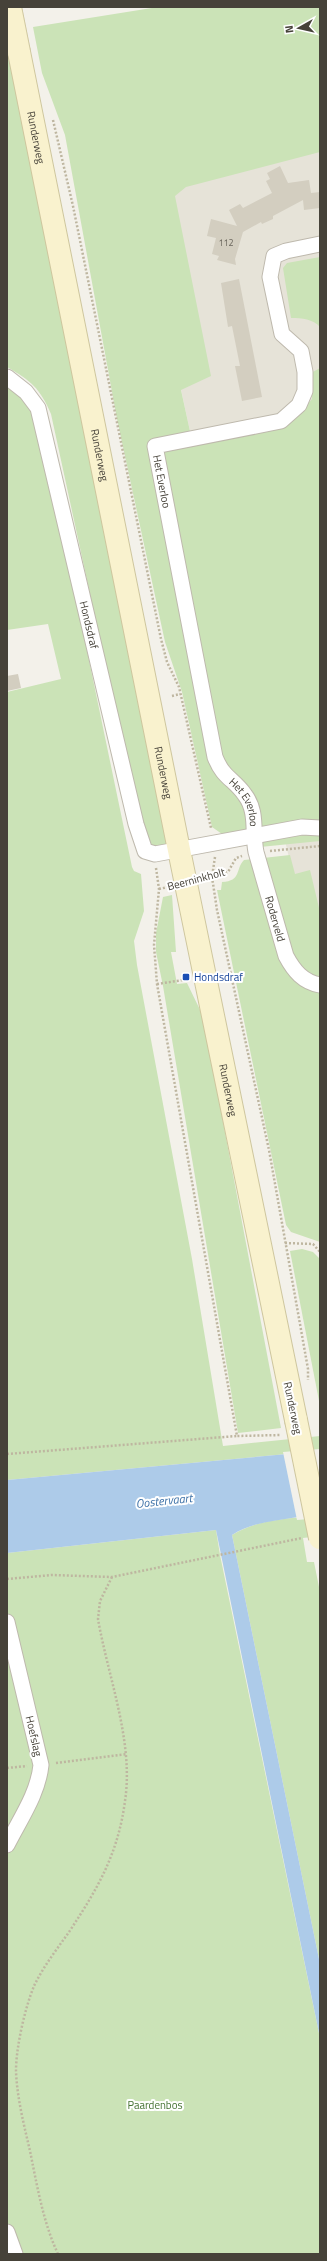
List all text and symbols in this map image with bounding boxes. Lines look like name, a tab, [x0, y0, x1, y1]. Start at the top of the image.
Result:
north arrow	[279, 8, 319, 48]
text: N	[281, 25, 298, 34]
street label: Runderweg	[23, 110, 49, 165]
house number: 112	[218, 236, 234, 249]
street label: Runderweg	[87, 427, 113, 483]
street label: Het Everloo	[149, 453, 175, 510]
street label: Hondsdraf	[76, 599, 103, 651]
street label: Runderweg	[150, 745, 177, 801]
street label: Het Everloo	[226, 774, 262, 827]
street label: Beerninkholt	[165, 864, 227, 894]
street label: Roderveld	[261, 894, 289, 944]
place label: Hondsdraf	[194, 969, 243, 985]
marker: Hondsdraf	[181, 972, 191, 982]
street label: Runderweg	[215, 1062, 242, 1118]
street label: Runderweg	[280, 1380, 306, 1436]
water label: Oostervaart	[135, 1488, 194, 1513]
street label: Hoefslag	[22, 1714, 47, 1758]
park label: Paardenbos	[127, 2097, 183, 2113]

